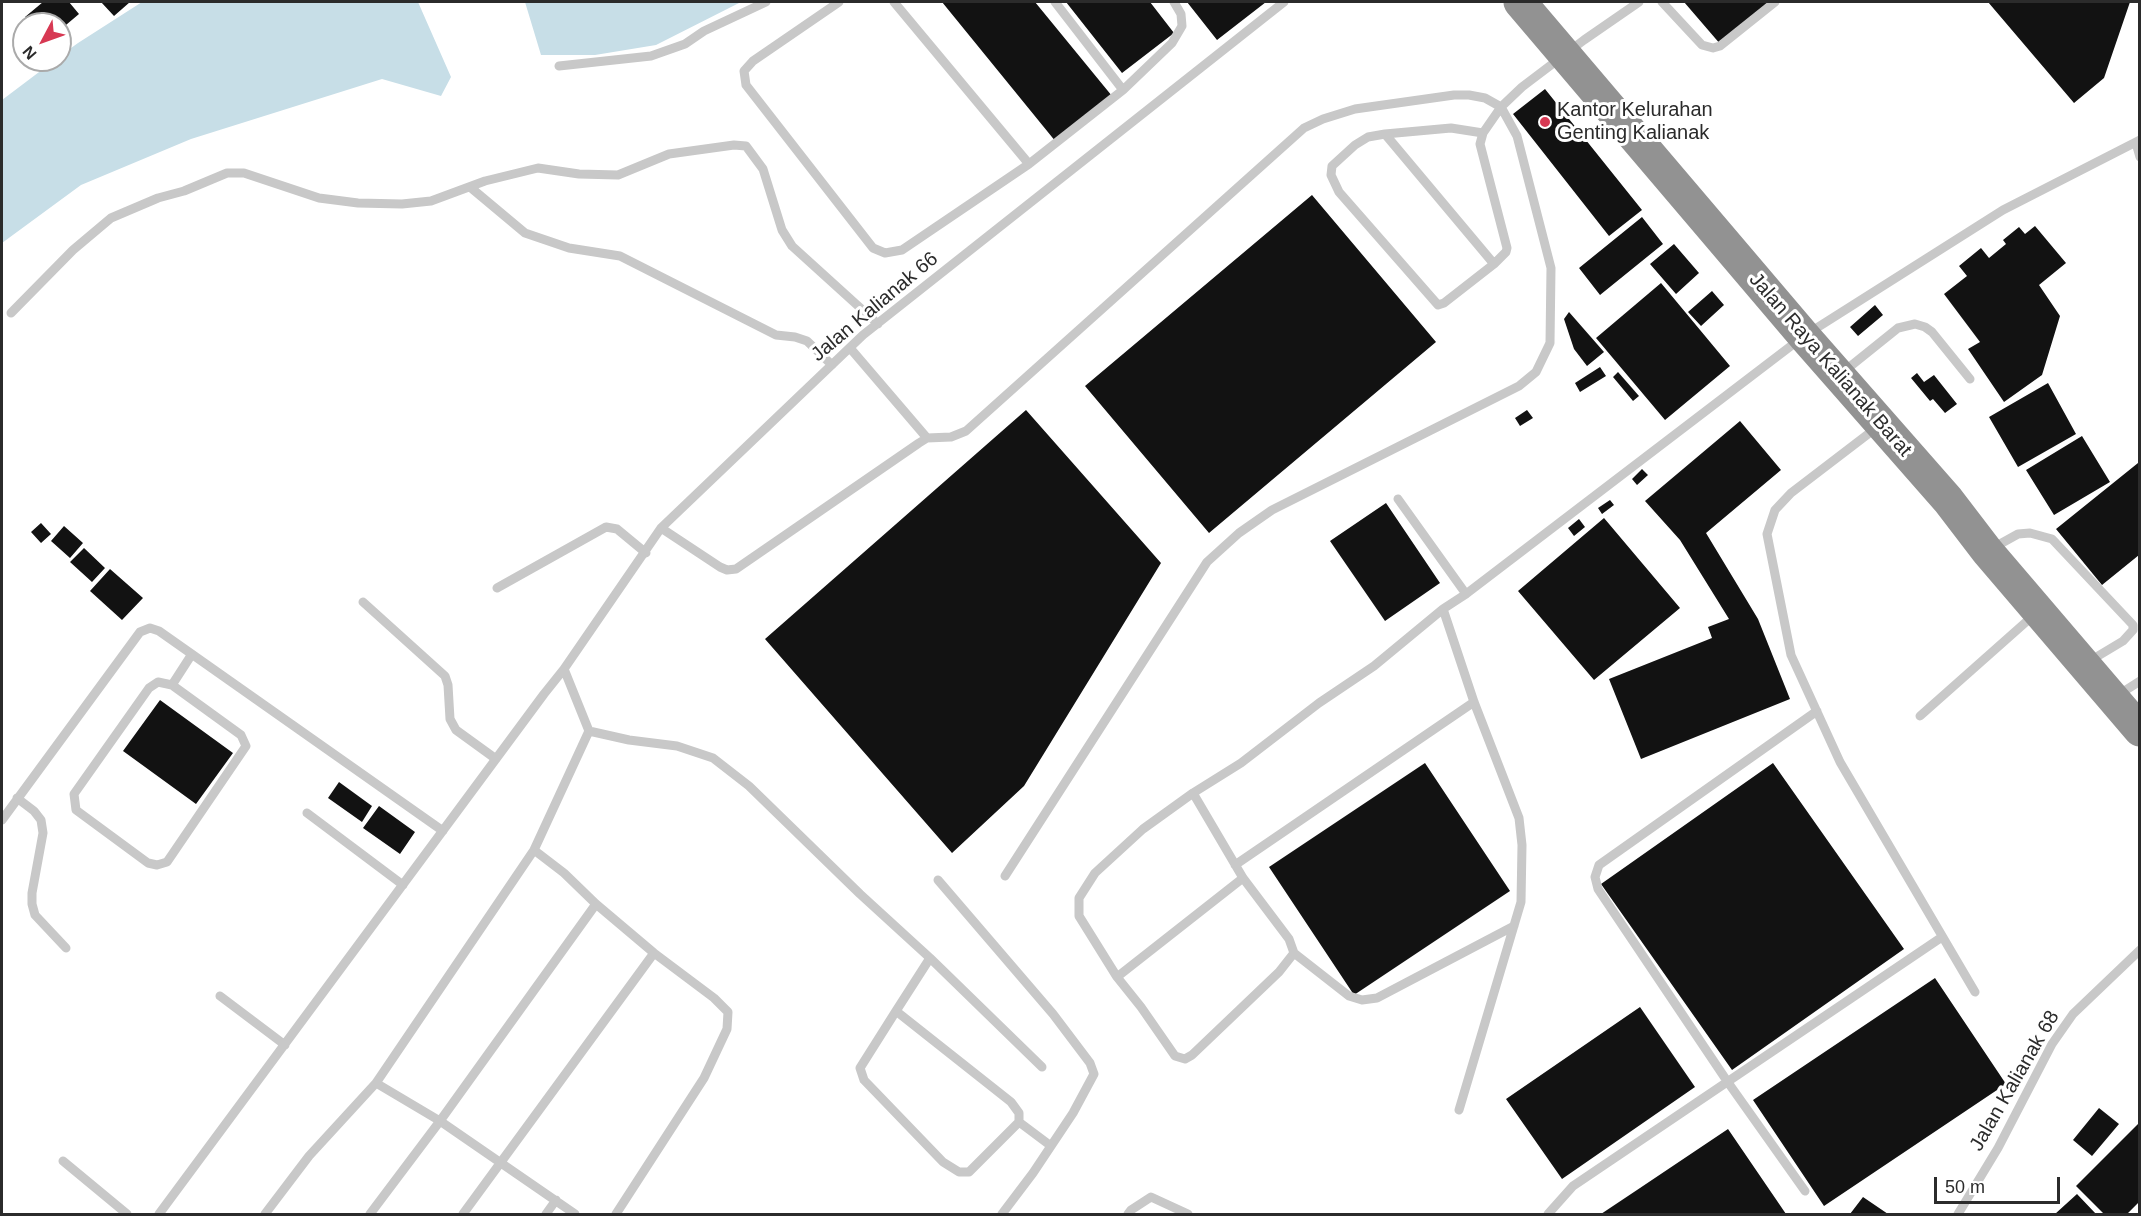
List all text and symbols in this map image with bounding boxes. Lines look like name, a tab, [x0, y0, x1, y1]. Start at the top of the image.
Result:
north arrow	[12, 12, 72, 72]
text: N	[19, 43, 40, 63]
place label: Kantor Kelurahan Genting Kalianak	[1557, 98, 1713, 145]
marker: Kantor Kelurahan Genting Kalianak	[1538, 115, 1552, 129]
street label: Jalan Kalianak 66	[807, 247, 943, 367]
street label: Jalan Raya Kalianak Barat	[1744, 268, 1916, 462]
street label: Jalan Kalianak 68	[1965, 1007, 2065, 1155]
scale bar	[1937, 1165, 2063, 1203]
text: 50 m	[1945, 1177, 1985, 1197]

